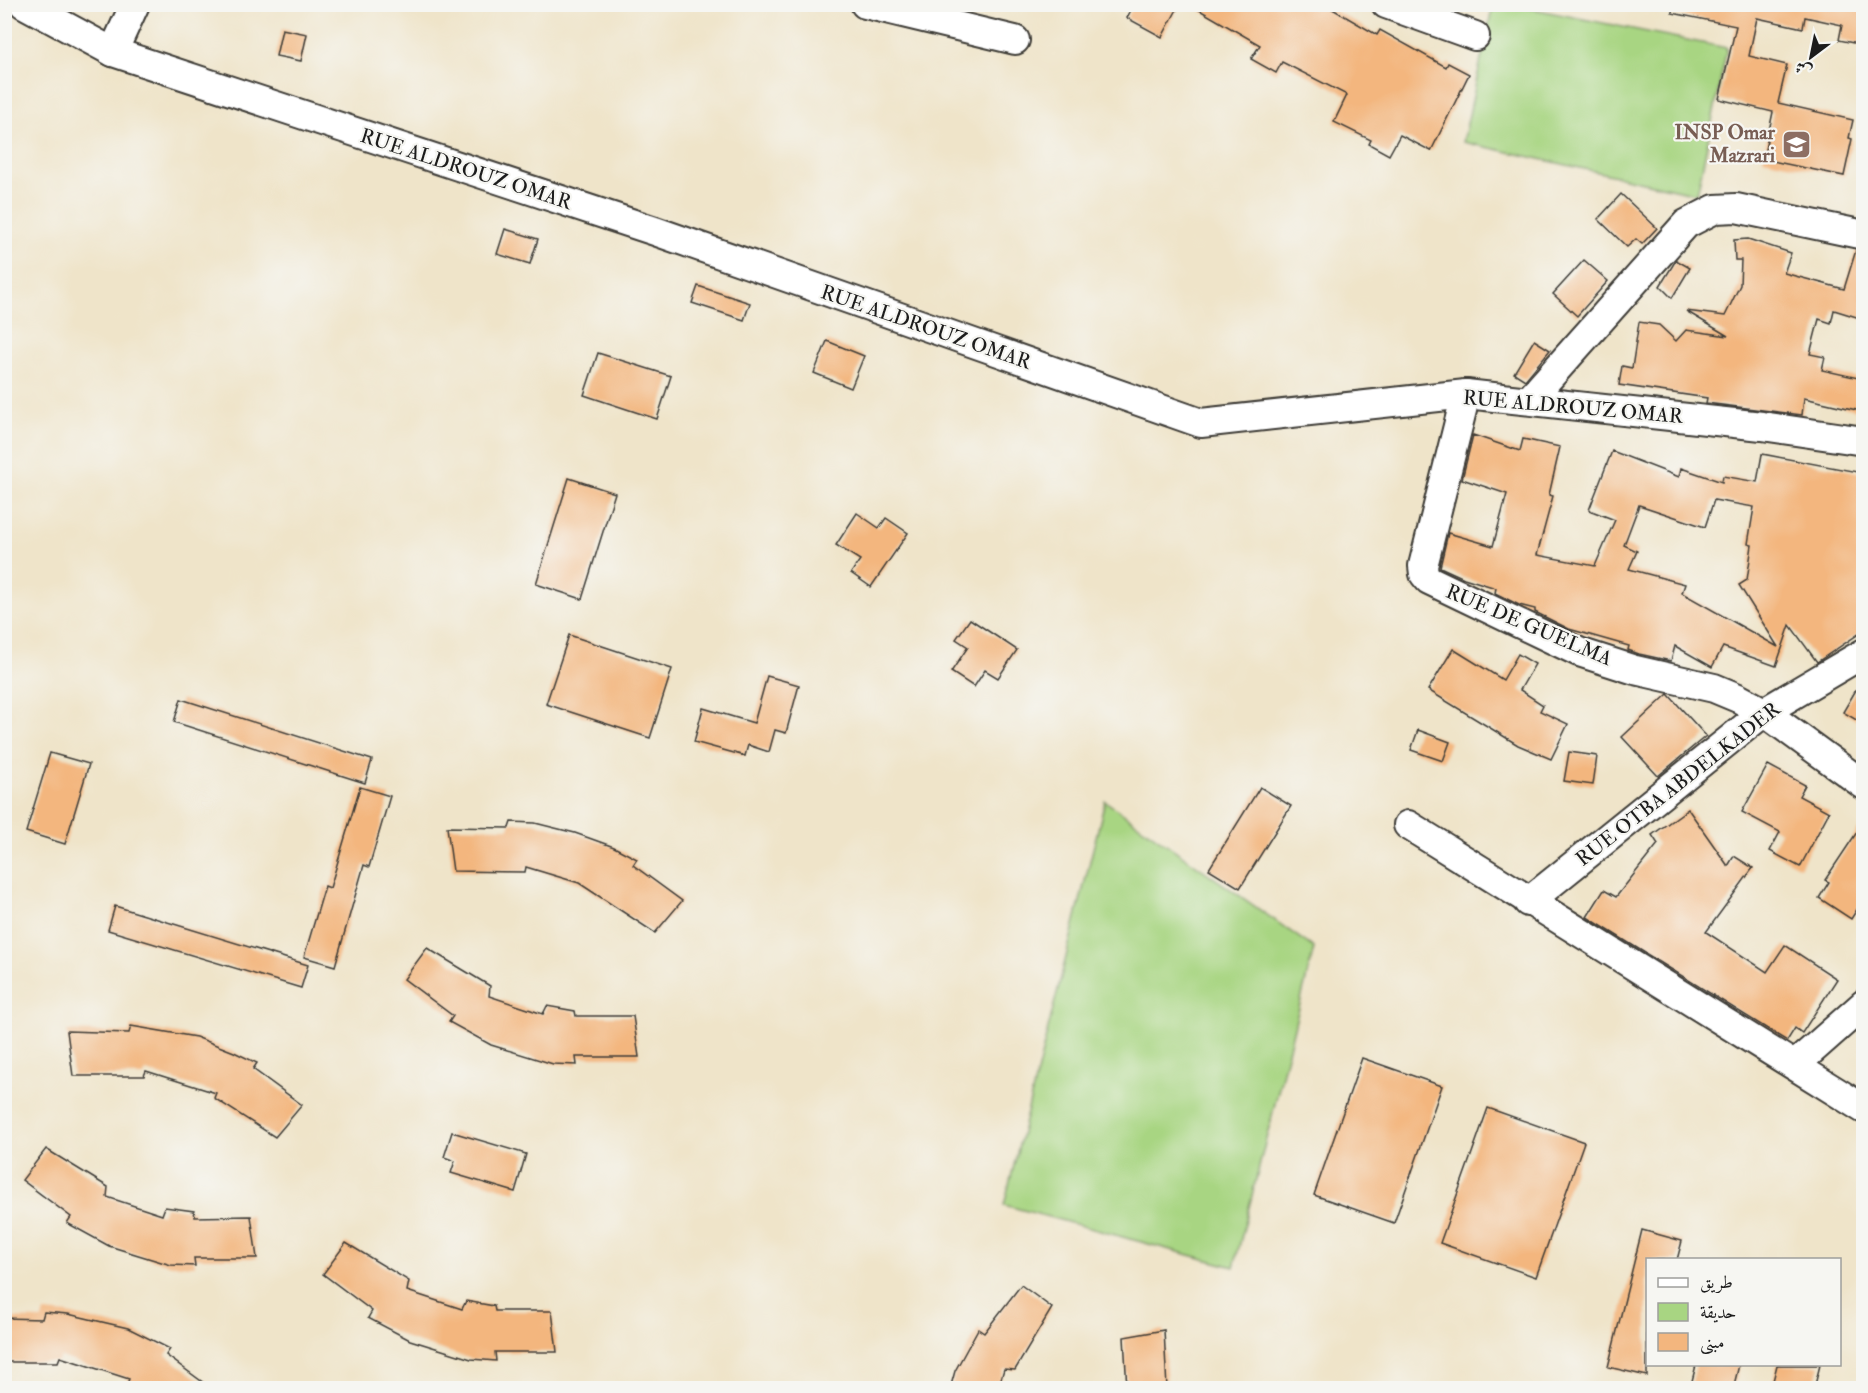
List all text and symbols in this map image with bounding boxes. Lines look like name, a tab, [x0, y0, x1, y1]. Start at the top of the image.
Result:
north arrow	[1781, 27, 1841, 87]
text: ش	[1792, 56, 1816, 82]
place label: INSP Omar Mazrari	[1675, 120, 1776, 168]
street label: RUE ALDROUZ OMAR	[357, 123, 576, 215]
school or university icon: INSP Omar Mazrari	[1780, 128, 1812, 160]
street label: RUE ALDROUZ OMAR	[818, 279, 1035, 375]
street label: RUE ALDROUZ OMAR	[1462, 385, 1685, 429]
street label: RUE DE GUELMA	[1442, 579, 1616, 671]
street label: RUE OTBA ABDELKADER	[1571, 696, 1786, 872]
legend	[1646, 1258, 1841, 1366]
text: طريق	[1700, 1271, 1733, 1294]
text: حديقة	[1700, 1301, 1736, 1324]
text: مبنى	[1700, 1331, 1725, 1355]

